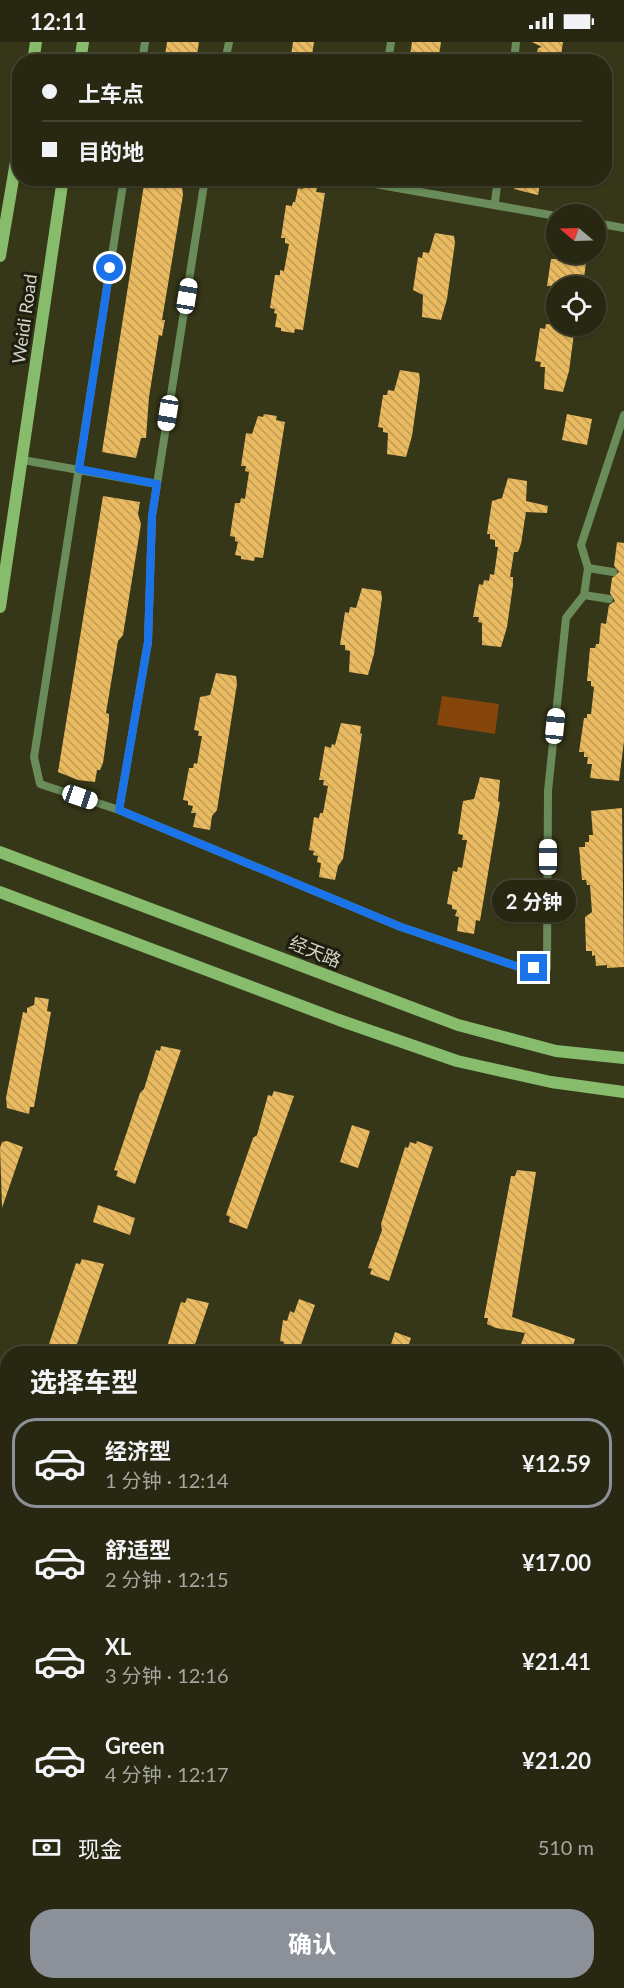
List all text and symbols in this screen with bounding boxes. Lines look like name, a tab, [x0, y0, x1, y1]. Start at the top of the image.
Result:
text: 12:11	[30, 8, 87, 35]
text: 上车点	[78, 80, 144, 107]
text: 目的地	[78, 138, 144, 165]
north arrow	[546, 204, 606, 264]
map controls	[546, 204, 606, 336]
route start	[96, 254, 123, 281]
street label: Weidi Road	[7, 273, 41, 365]
button: locate	[546, 276, 606, 336]
car	[175, 277, 199, 315]
car	[156, 394, 180, 432]
car	[544, 707, 566, 745]
car	[60, 783, 100, 811]
car	[539, 839, 557, 875]
callout: 2 分钟	[492, 881, 576, 923]
text: 2 分钟	[506, 889, 562, 913]
street label: 经天路	[286, 931, 345, 971]
route end	[520, 954, 547, 981]
text: 选择车型	[30, 1365, 138, 1398]
icon: car	[33, 1436, 87, 1490]
text: 经济型	[105, 1437, 171, 1464]
text: ¥12.59	[522, 1450, 591, 1477]
text: 1 分钟 · 12:14	[105, 1468, 229, 1492]
icon: car	[33, 1535, 87, 1589]
text: 舒适型	[105, 1536, 171, 1563]
text: ¥17.00	[522, 1549, 591, 1576]
text: 2 分钟 · 12:15	[105, 1567, 229, 1591]
text: XL	[105, 1633, 131, 1660]
icon: car	[33, 1634, 87, 1688]
text: ¥21.41	[522, 1648, 591, 1675]
text: 3 分钟 · 12:16	[105, 1663, 229, 1687]
text: Green	[105, 1732, 165, 1759]
icon: car	[33, 1733, 87, 1787]
text: ¥21.20	[522, 1747, 591, 1774]
text: 4 分钟 · 12:17	[105, 1762, 229, 1786]
icon: cash	[30, 1831, 63, 1864]
text: 现金	[78, 1835, 122, 1862]
text: 510 m	[538, 1835, 594, 1859]
button: 确认	[30, 1909, 594, 1978]

